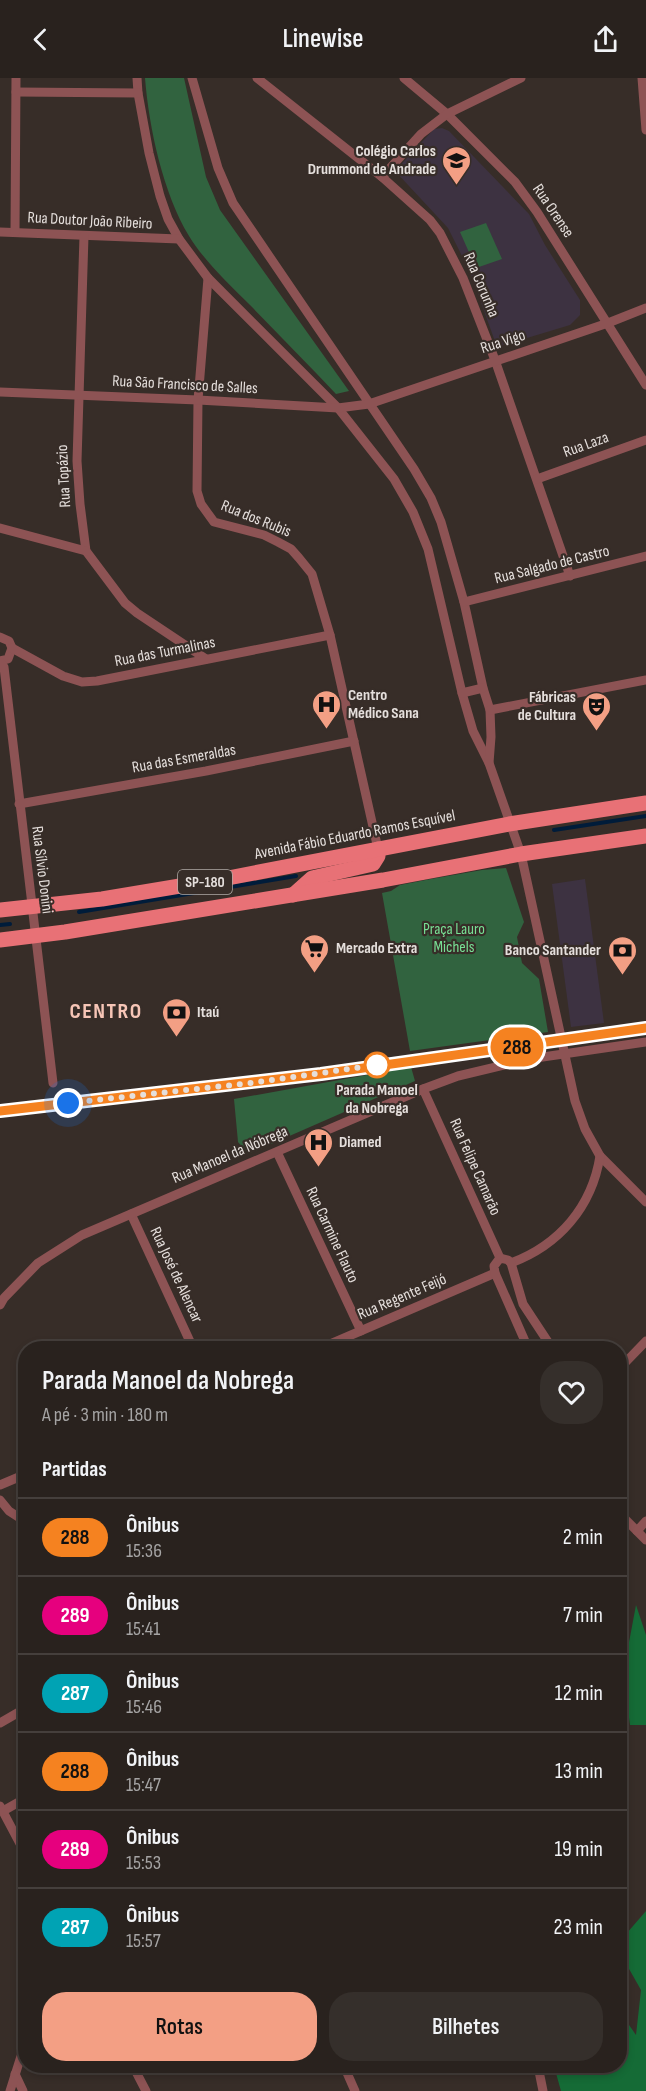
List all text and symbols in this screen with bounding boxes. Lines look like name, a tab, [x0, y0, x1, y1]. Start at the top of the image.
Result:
icon: back	[24, 23, 57, 56]
text: Linewise	[282, 23, 364, 55]
icon: share	[589, 23, 622, 56]
place label: Colégio Carlos Drummond de Andrade	[308, 142, 436, 179]
school or university icon: Colégio Carlos Drummond de Andrade	[441, 144, 473, 186]
street label: Rua Orense	[528, 181, 578, 241]
street label: Rua Doutor João Ribeiro	[27, 208, 153, 234]
street label: Rua Corunha	[459, 250, 503, 320]
street label: Rua Vigo	[478, 326, 528, 358]
street label: Rua São Francisco de Salles	[112, 372, 259, 398]
street label: Rua Laza	[561, 428, 611, 462]
street label: Rua Topázio	[53, 444, 75, 508]
street label: Rua dos Rubis	[218, 496, 294, 542]
street label: Rua Salgado de Castro	[493, 542, 611, 588]
street label: Rua das Turmalinas	[113, 633, 217, 671]
place label: Centro Médico Sana	[348, 686, 419, 723]
hospital icon: Centro Médico Sana	[311, 688, 343, 730]
place label: Fábricas de Cultura	[518, 688, 576, 725]
theatre icon: Fábricas de Cultura	[581, 690, 613, 732]
street label: Rua das Esmeraldas	[131, 740, 238, 777]
street label: Avenida Fábio Eduardo Ramos Esquível	[252, 806, 457, 864]
street label: Rua Sílvio Donini	[27, 825, 57, 915]
road number: SP-180	[178, 870, 232, 894]
park label: Praça Lauro Michels	[423, 920, 485, 957]
supermarket icon: Mercado Extra	[299, 932, 331, 974]
bank icon: Banco Santander	[606, 934, 638, 976]
place label: Mercado Extra	[336, 939, 417, 958]
place label: Banco Santander	[505, 941, 601, 960]
bank icon: Itaú	[160, 996, 192, 1038]
district label: CENTRO	[69, 998, 143, 1025]
place label: Itaú	[197, 1003, 219, 1022]
line badge: 288	[482, 1028, 552, 1066]
text: 288	[502, 1035, 532, 1060]
marker: Parada Manoel da Nobrega	[364, 1052, 390, 1078]
place label: Parada Manoel da Nobrega	[336, 1081, 418, 1118]
your location	[53, 1088, 83, 1118]
street label: Rua Felipe Camarão	[445, 1116, 505, 1218]
street label: Rua Manoel da Nóbrega	[169, 1122, 291, 1188]
hospital icon: Diamed	[302, 1126, 334, 1168]
place label: Diamed	[339, 1133, 382, 1152]
street label: Rua Carmine Flauto	[302, 1184, 362, 1286]
street label: Rua José de Alencar	[146, 1224, 207, 1326]
street label: Rua Regente Feijó	[355, 1270, 449, 1324]
button: heart	[540, 1361, 603, 1424]
text: Parada Manoel da Nobrega	[42, 1364, 294, 1397]
text: A pé · 3 min · 180 m	[42, 1403, 168, 1427]
text: Partidas	[42, 1456, 107, 1483]
text: Ônibus	[126, 1512, 179, 1539]
text: 2 min	[563, 1524, 603, 1551]
text: 288	[60, 1525, 90, 1550]
text: 15:36	[126, 1539, 162, 1563]
text: Ônibus	[126, 1590, 179, 1617]
text: 7 min	[563, 1602, 603, 1629]
text: 289	[60, 1603, 90, 1628]
text: 15:41	[126, 1617, 160, 1641]
text: Ônibus	[126, 1668, 179, 1695]
text: 12 min	[555, 1680, 603, 1707]
text: 287	[61, 1681, 89, 1706]
text: 15:46	[126, 1695, 162, 1719]
text: Ônibus	[126, 1746, 179, 1773]
text: 13 min	[555, 1758, 603, 1785]
text: 288	[60, 1759, 90, 1784]
text: 15:47	[126, 1773, 161, 1797]
text: Ônibus	[126, 1824, 179, 1851]
text: 19 min	[554, 1836, 603, 1863]
text: 289	[60, 1837, 90, 1862]
text: 15:53	[126, 1851, 161, 1875]
text: Ônibus	[126, 1902, 179, 1929]
text: 23 min	[554, 1914, 603, 1941]
text: 287	[61, 1915, 89, 1940]
text: 15:57	[126, 1929, 161, 1953]
button: Rotas	[42, 1992, 317, 2061]
button: Bilhetes	[329, 1992, 603, 2061]

